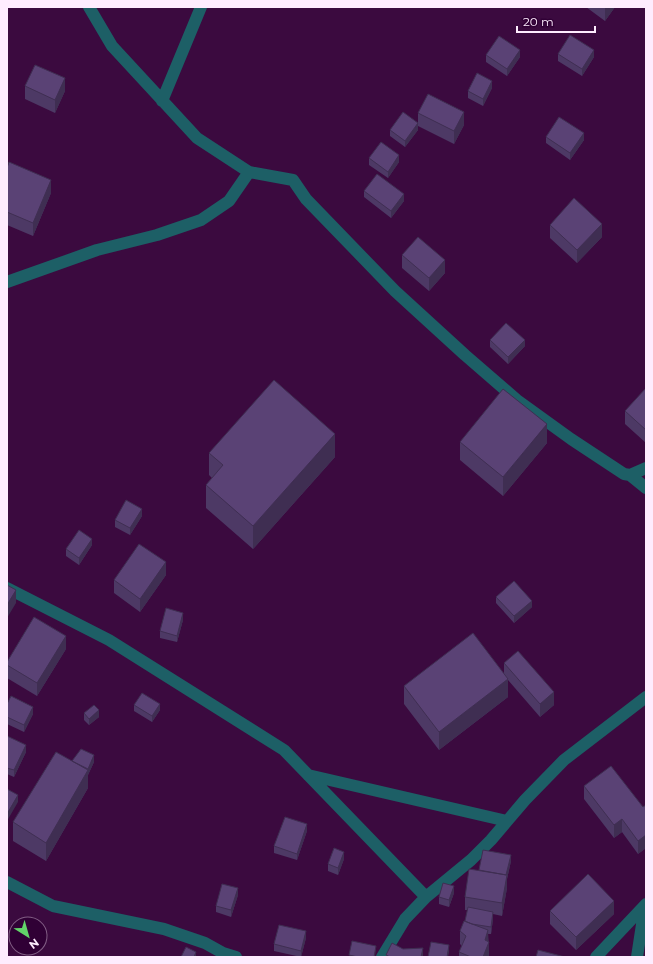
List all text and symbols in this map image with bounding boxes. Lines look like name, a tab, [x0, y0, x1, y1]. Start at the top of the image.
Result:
scale bar	[517, 8, 595, 34]
text: 20 m	[523, 14, 554, 29]
north arrow	[8, 916, 48, 956]
text: N	[26, 936, 42, 952]

